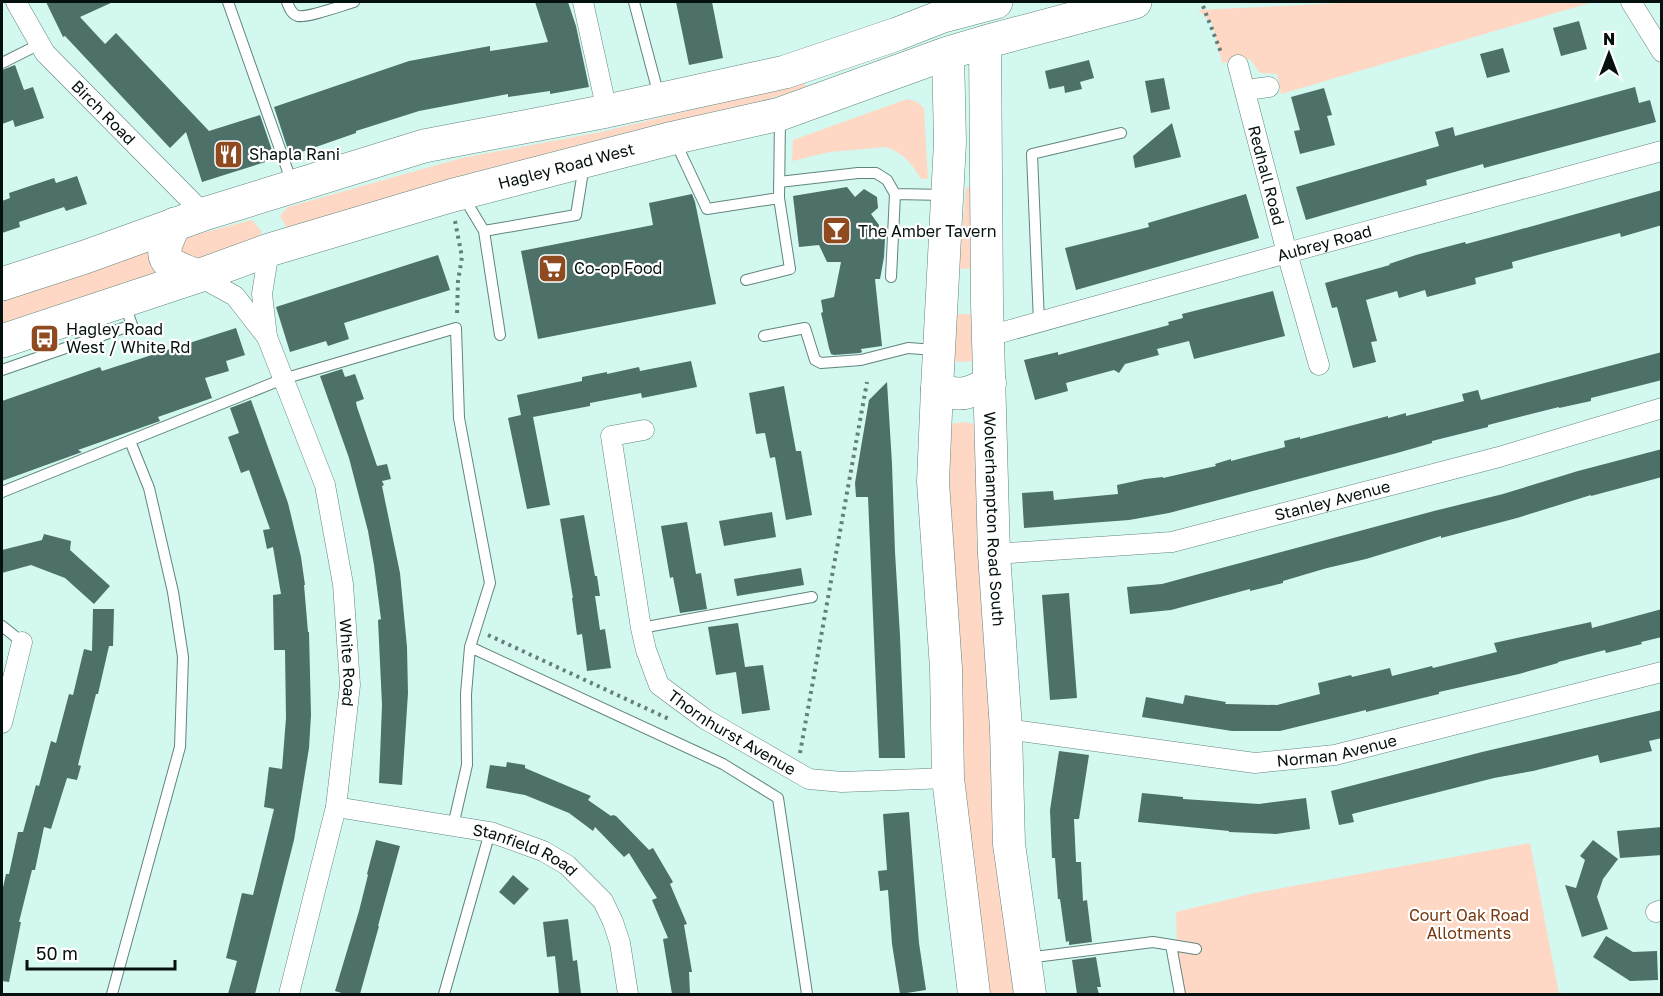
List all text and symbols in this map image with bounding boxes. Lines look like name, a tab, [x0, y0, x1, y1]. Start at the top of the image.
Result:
north arrow	[1579, 24, 1639, 84]
text: N	[1603, 29, 1615, 49]
street label: Birch Road	[67, 76, 140, 149]
street label: Redhall Road	[1244, 123, 1289, 227]
restaurant icon: Shapla Rani	[212, 138, 244, 170]
street label: Hagley Road West	[496, 138, 636, 193]
place label: Shapla Rani	[249, 144, 340, 164]
bar icon: The Amber Tavern	[821, 215, 853, 247]
street label: Aubrey Road	[1275, 220, 1374, 265]
place label: The Amber Tavern	[858, 221, 996, 241]
supermarket icon: Co-op Food	[537, 252, 569, 284]
place label: Co-op Food	[574, 258, 662, 278]
place label: Hagley Road West / White Rd	[66, 319, 190, 357]
bus stop icon: Hagley Road West / White Rd	[29, 322, 61, 354]
street label: Wolverhampton Road South	[980, 411, 1009, 627]
street label: Stanley Avenue	[1272, 476, 1392, 525]
street label: White Road	[335, 618, 360, 708]
street label: Thornhurst Avenue	[664, 685, 800, 779]
street label: Norman Avenue	[1276, 730, 1399, 771]
street label: Stanfield Road	[471, 819, 582, 880]
park label: Court Oak Road Allotments	[1409, 905, 1529, 943]
scale bar	[27, 933, 176, 971]
text: 50 m	[36, 942, 78, 964]

